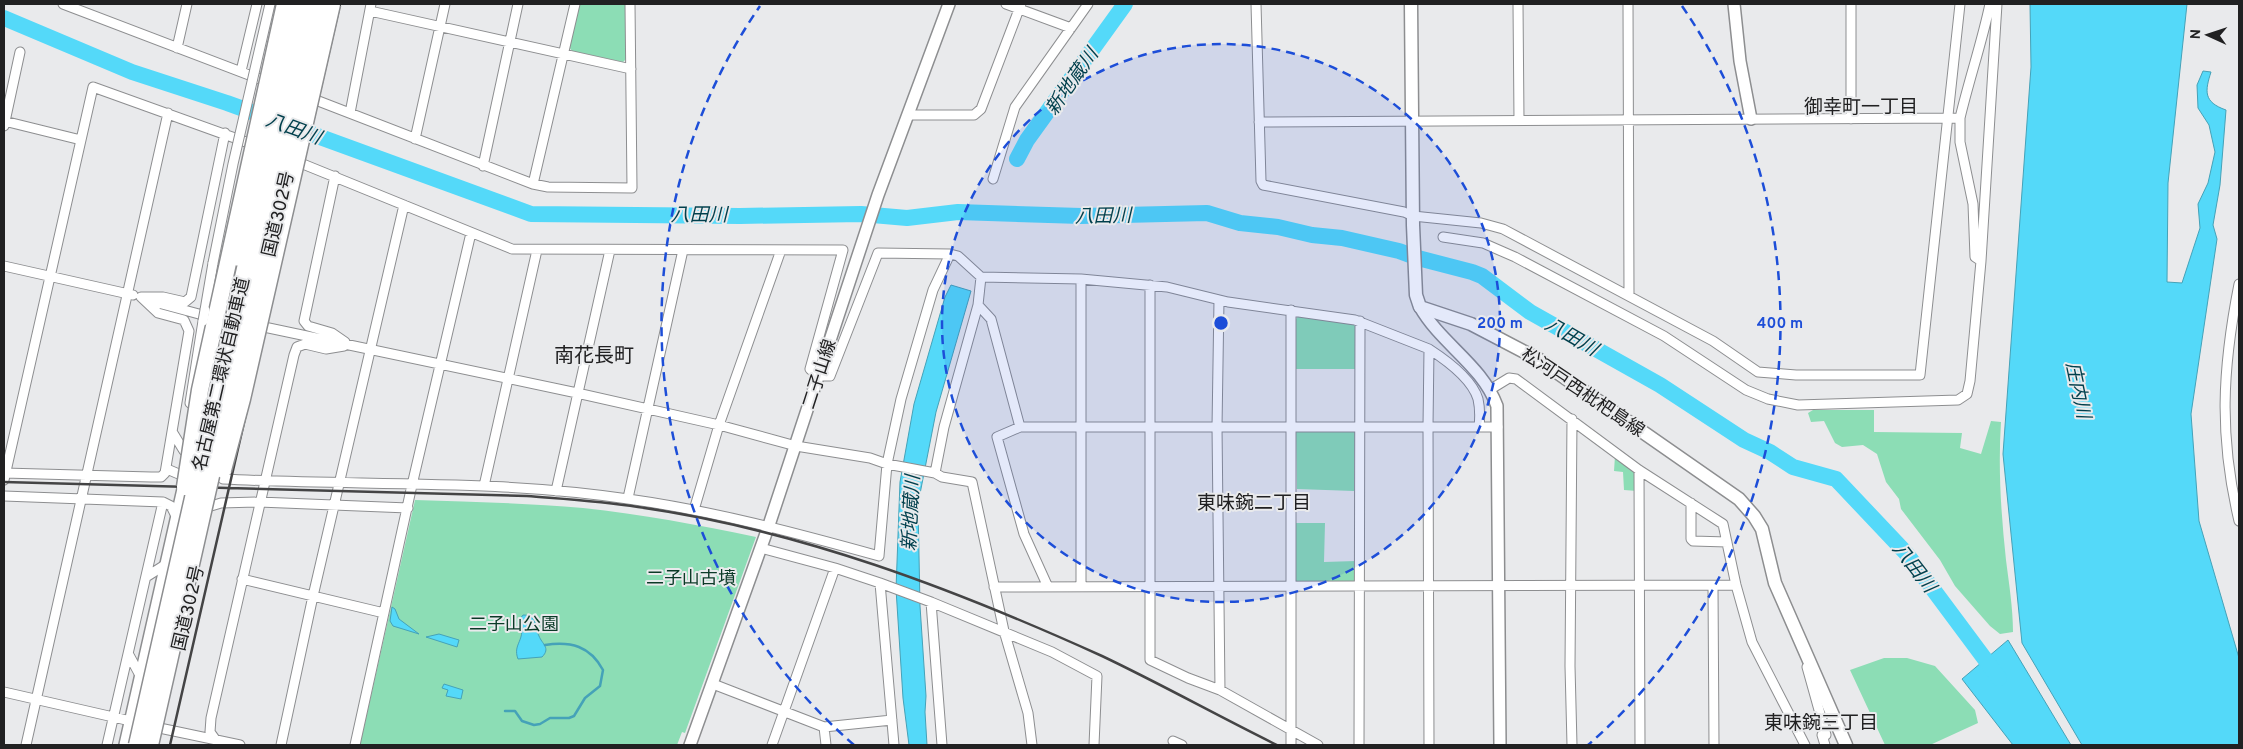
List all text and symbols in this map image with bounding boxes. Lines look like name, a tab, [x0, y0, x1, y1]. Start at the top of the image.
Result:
north arrow	[2183, 10, 2233, 60]
text: N	[2188, 29, 2205, 40]
water label: 新地蔵川	[1041, 43, 1105, 120]
district label: 御幸町一丁目	[1804, 96, 1918, 120]
water label: 八田川	[262, 109, 326, 152]
street label: 国道302号	[258, 169, 300, 259]
water label: 八田川	[670, 204, 729, 228]
water label: 八田川	[1074, 204, 1134, 229]
street label: 名古屋第二環状自動車道	[189, 275, 256, 473]
water label: 八田川	[1540, 313, 1603, 363]
centre of rings	[1212, 314, 1230, 332]
text: 200 m	[1477, 315, 1523, 334]
text: 400 m	[1757, 315, 1803, 334]
street label: 二子山線	[798, 337, 842, 412]
street label: 松河戸西枇杷島線	[1516, 343, 1648, 443]
district label: 南花長町	[554, 344, 634, 370]
water label: 庄内川	[2059, 360, 2095, 423]
water label: 新地蔵川	[898, 473, 926, 552]
district label: 東味鋺二丁目	[1197, 492, 1311, 516]
water label: 八田川	[1886, 538, 1942, 600]
street label: 国道302号	[168, 563, 210, 653]
park label: 二子山古墳	[646, 568, 736, 591]
park label: 二子山公園	[469, 614, 559, 637]
district label: 東味鋺三丁目	[1764, 712, 1878, 736]

